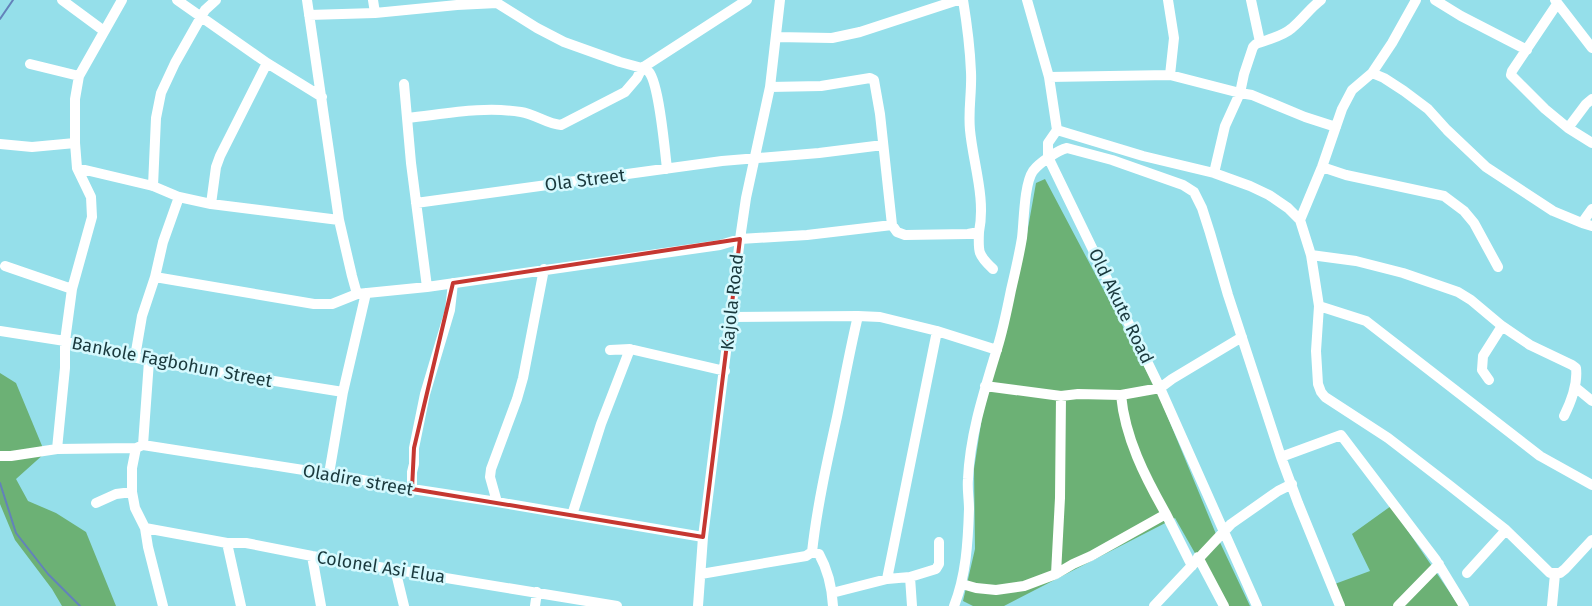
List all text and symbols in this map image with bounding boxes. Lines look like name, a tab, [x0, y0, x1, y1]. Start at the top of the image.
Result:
street label: Ola Street	[543, 164, 627, 196]
street label: Old Akute Road	[1084, 245, 1158, 367]
street label: Kajola Road	[716, 253, 748, 351]
street label: Bankole Fagbohun Street	[70, 332, 275, 392]
street label: Oladire street	[301, 459, 415, 501]
street label: Colonel Asi Elua	[315, 546, 447, 588]

